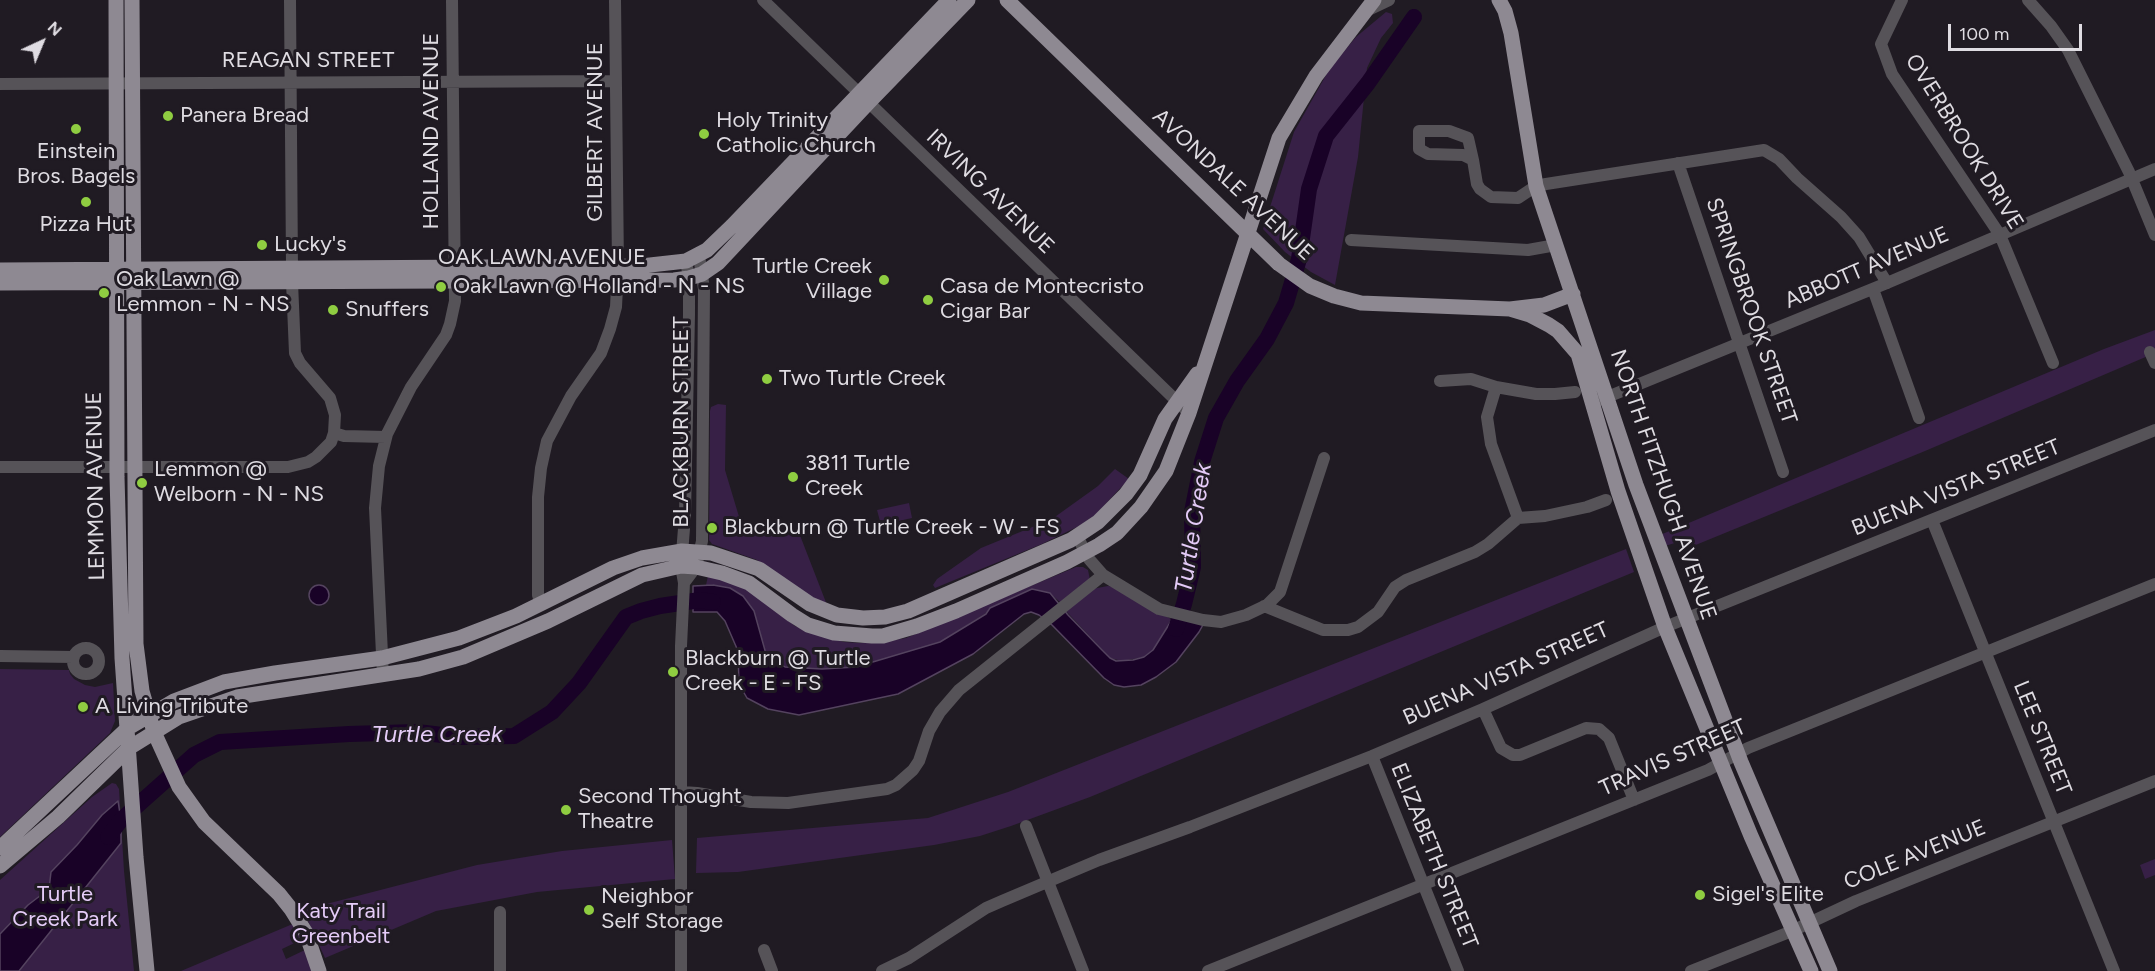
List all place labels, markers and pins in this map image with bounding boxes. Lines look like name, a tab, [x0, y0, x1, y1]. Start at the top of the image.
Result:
place label: Panera Bread	[180, 103, 309, 129]
place label: Holy Trinity Catholic Church	[716, 108, 876, 160]
marker: Panera Bread	[161, 109, 175, 123]
marker: Einstein Bros. Bagels	[69, 122, 83, 136]
marker: Holy Trinity Catholic Church	[697, 127, 711, 141]
place label: Einstein Bros. Bagels	[17, 139, 135, 190]
marker: Pizza Hut	[79, 195, 93, 209]
place label: Pizza Hut	[39, 212, 133, 238]
place label: Lucky's	[274, 232, 347, 258]
marker: Lucky's	[255, 238, 269, 252]
place label: Turtle Creek Village	[753, 254, 872, 306]
place label: Oak Lawn @ Lemmon - N - NS	[116, 267, 290, 318]
marker: Turtle Creek Village	[877, 273, 891, 287]
place label: Oak Lawn @ Holland - N - NS	[453, 274, 745, 300]
place label: Casa de Montecristo Cigar Bar	[940, 274, 1144, 326]
marker: Oak Lawn @ Holland - N - NS	[434, 280, 448, 294]
marker: Oak Lawn @ Lemmon - N - NS	[97, 286, 111, 300]
marker: Casa de Montecristo Cigar Bar	[921, 293, 935, 307]
place label: Snuffers	[345, 297, 429, 323]
marker: Snuffers	[326, 303, 340, 317]
place label: Two Turtle Creek	[779, 366, 945, 392]
marker: Two Turtle Creek	[760, 372, 774, 386]
place label: 3811 Turtle Creek	[805, 451, 910, 502]
place label: Lemmon @ Welborn - N - NS	[154, 457, 324, 508]
marker: 3811 Turtle Creek	[786, 470, 800, 484]
marker: Lemmon @ Welborn - N - NS	[135, 476, 149, 490]
place label: Blackburn @ Turtle Creek - W - FS	[724, 515, 1060, 541]
marker: Blackburn @ Turtle Creek - W - FS	[705, 521, 719, 535]
place label: Blackburn @ Turtle Creek - E - FS	[685, 646, 871, 698]
marker: Blackburn @ Turtle Creek - E - FS	[666, 665, 680, 679]
place label: A Living Tribute	[95, 694, 248, 720]
marker: A Living Tribute	[76, 700, 90, 714]
place label: Second Thought Theatre	[578, 784, 742, 836]
marker: Second Thought Theatre	[559, 803, 573, 817]
place label: Sigel's Elite	[1712, 882, 1824, 908]
place label: Neighbor Self Storage	[601, 884, 723, 936]
marker: Sigel's Elite	[1693, 888, 1707, 902]
marker: Neighbor Self Storage	[582, 903, 596, 917]

